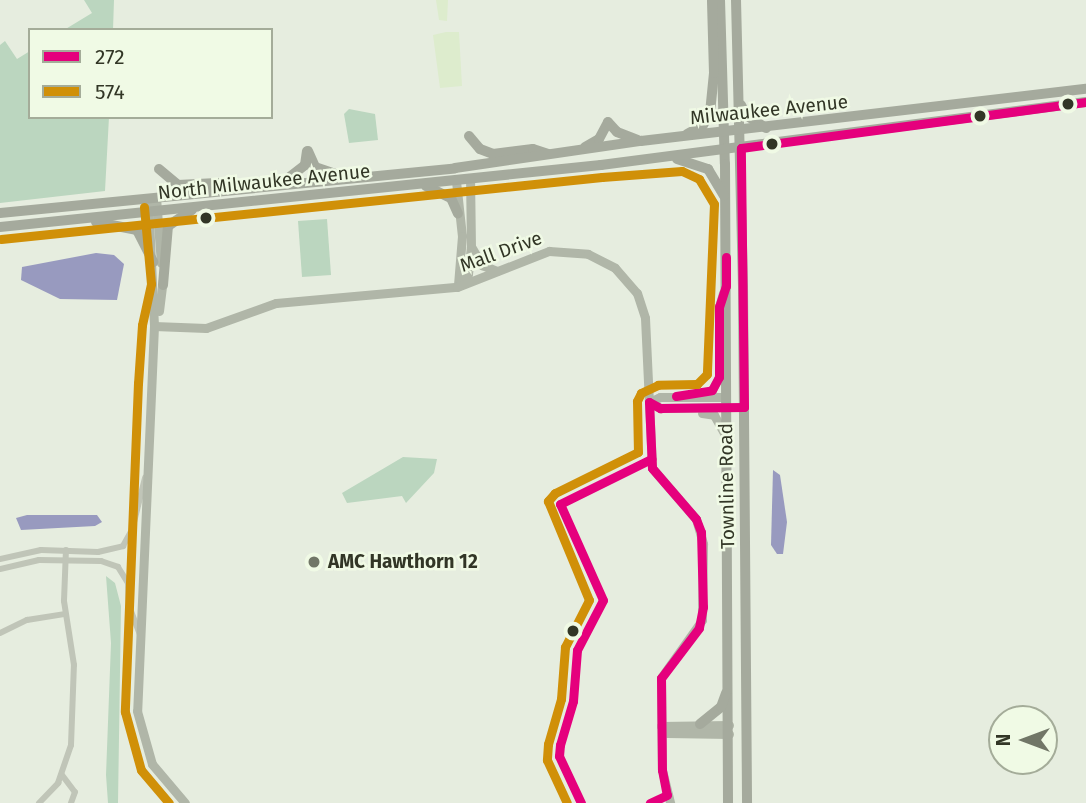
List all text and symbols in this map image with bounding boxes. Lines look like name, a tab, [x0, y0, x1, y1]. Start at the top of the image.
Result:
legend	[28, 28, 273, 119]
text: 272	[95, 44, 125, 70]
text: 574	[95, 79, 125, 105]
street label: Milwaukee Avenue	[689, 90, 849, 130]
unlabelled marker	[1061, 97, 1075, 111]
unlabelled marker	[973, 109, 987, 123]
unlabelled marker	[765, 137, 779, 151]
street label: North Milwaukee Avenue	[157, 160, 371, 204]
unlabelled marker	[199, 211, 213, 225]
street label: Mall Drive	[457, 227, 545, 277]
street label: Townline Road	[715, 423, 739, 549]
place label: AMC Hawthorn 12	[328, 551, 478, 573]
marker: AMC Hawthorn 12	[306, 554, 322, 570]
unlabelled marker	[566, 624, 580, 638]
north arrow	[988, 705, 1058, 775]
text: N	[992, 734, 1015, 746]

